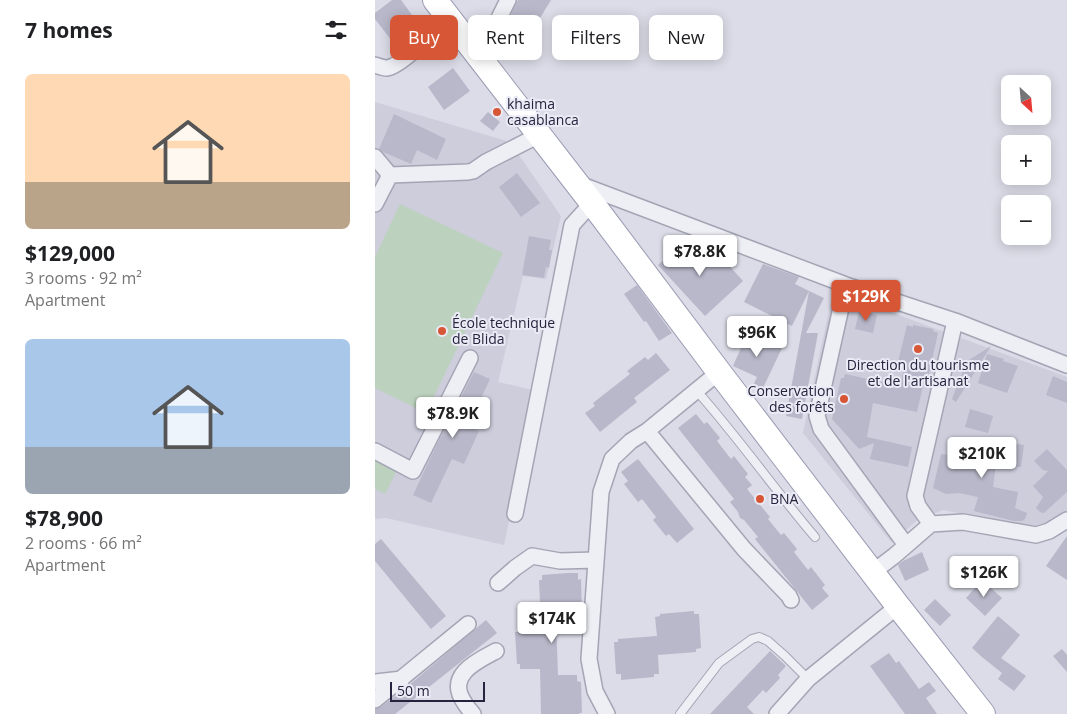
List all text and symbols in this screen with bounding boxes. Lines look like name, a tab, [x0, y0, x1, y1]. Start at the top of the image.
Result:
chip: Buy	[390, 15, 458, 60]
chip: Rent	[468, 15, 542, 60]
chip: Filters	[552, 15, 639, 60]
chip: New	[649, 15, 723, 60]
text: 7 homes	[25, 16, 113, 44]
icon: filters	[322, 16, 350, 44]
north arrow	[1001, 75, 1051, 125]
map controls	[1001, 75, 1051, 245]
place label: khaima casablanca	[507, 94, 579, 129]
marker: khaima casablanca	[491, 106, 503, 118]
icon: home	[143, 107, 233, 197]
button: +	[1001, 135, 1051, 185]
button: −	[1001, 195, 1051, 245]
pin: $78.8K	[659, 234, 741, 277]
text: $129,000	[25, 239, 115, 267]
text: $78.8K	[674, 240, 726, 262]
text: 3 rooms · 92 m²	[25, 267, 142, 289]
pin: $129K	[831, 280, 901, 322]
text: $129K	[842, 285, 890, 307]
text: Apartment	[25, 289, 105, 311]
place label: École technique de Blida	[452, 313, 555, 348]
pin: $96K	[727, 316, 787, 358]
text: $96K	[738, 321, 776, 343]
marker: École technique de Blida	[436, 325, 448, 337]
marker: Direction du tourisme et de l'artisanat	[912, 343, 924, 355]
place label: Direction du tourisme et de l'artisanat	[847, 355, 989, 390]
icon: home	[143, 372, 233, 462]
place label: Conservation des forêts	[748, 381, 834, 416]
marker: Conservation des forêts	[838, 393, 850, 405]
pin: $78.9K	[412, 396, 494, 439]
text: $78.9K	[427, 402, 479, 424]
pin: $210K	[947, 436, 1017, 479]
text: $210K	[958, 442, 1006, 464]
place label: BNA	[770, 489, 799, 508]
marker: BNA	[754, 493, 766, 505]
text: $78,900	[25, 504, 103, 532]
text: 2 rooms · 66 m²	[25, 532, 142, 554]
text: Apartment	[25, 554, 105, 576]
pin: $126K	[949, 556, 1019, 598]
text: $126K	[960, 561, 1008, 583]
pin: $174K	[517, 602, 587, 644]
text: $174K	[528, 607, 576, 629]
scale bar	[390, 679, 485, 702]
text: 50 m	[397, 681, 430, 700]

